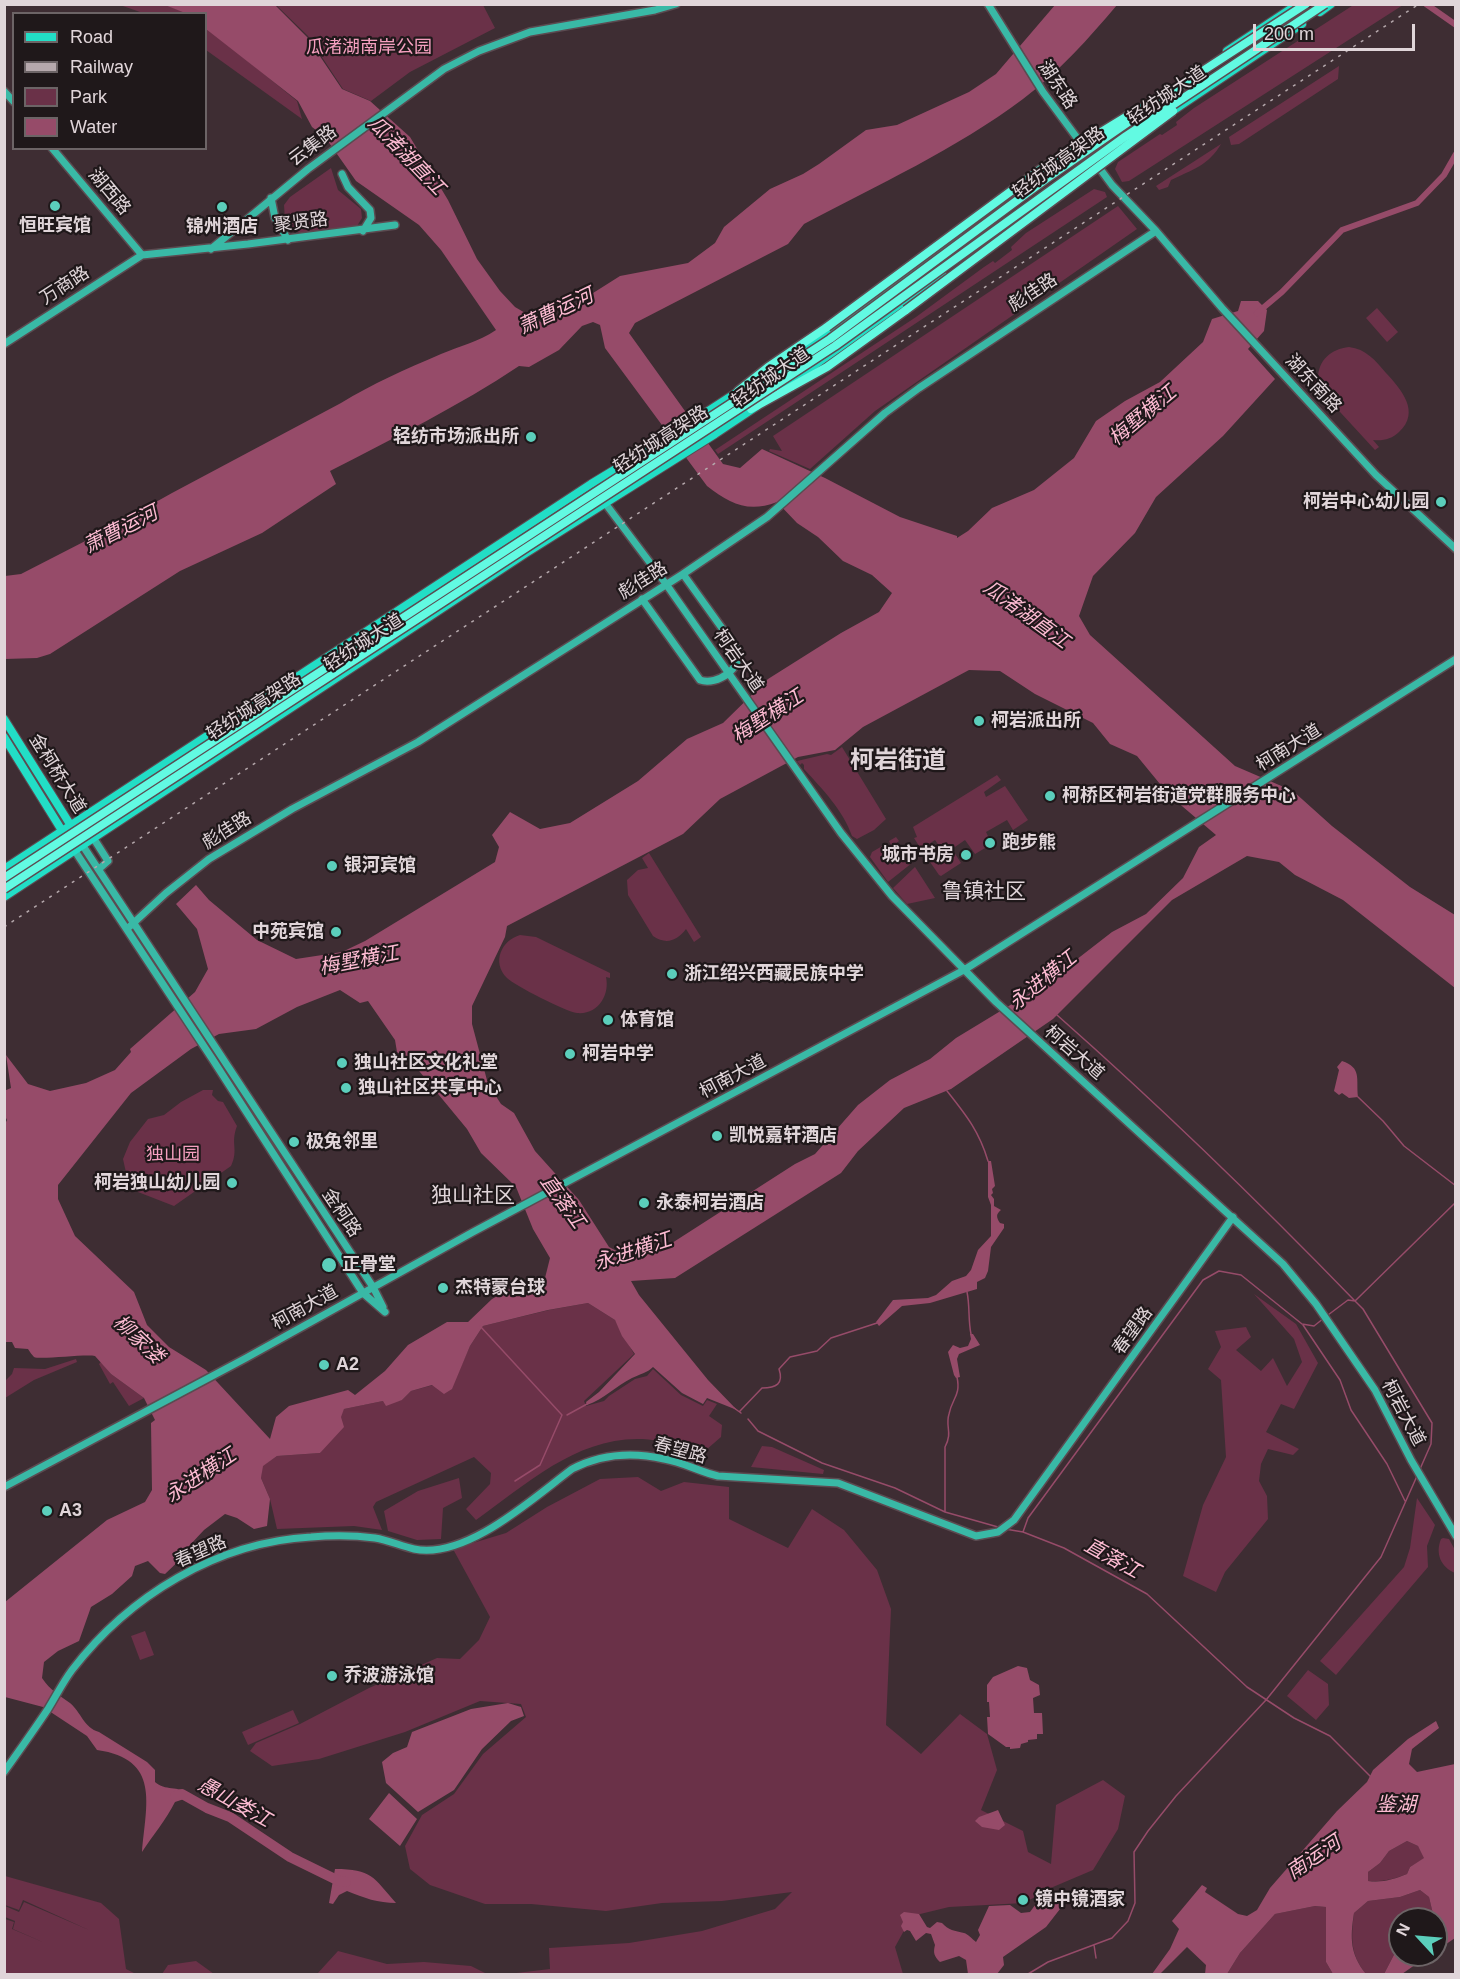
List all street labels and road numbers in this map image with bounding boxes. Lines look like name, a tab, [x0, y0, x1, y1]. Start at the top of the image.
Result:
street label: 湖东路	[1033, 57, 1081, 113]
street label: 轻纺城大道	[1124, 62, 1210, 130]
street label: 云集路	[285, 121, 341, 171]
street label: 轻纺城高架路	[1009, 123, 1109, 203]
street label: 湖西路	[83, 164, 135, 220]
street label: 聚贤路	[273, 209, 329, 237]
street label: 万商路	[36, 262, 94, 310]
street label: 彪佳路	[1004, 269, 1062, 317]
street label: 轻纺城大道	[728, 343, 814, 413]
street label: 湖东南路	[1281, 350, 1345, 418]
street label: 轻纺城高架路	[610, 402, 712, 478]
street label: 彪佳路	[614, 558, 672, 604]
street label: 轻纺城大道	[320, 609, 408, 677]
street label: 柯岩大道	[709, 625, 767, 697]
street label: 轻纺城高架路	[203, 669, 305, 745]
street label: 柯南大道	[1253, 720, 1325, 776]
street label: 金柯桥大道	[24, 730, 90, 818]
street label: 彪佳路	[198, 808, 256, 854]
street label: 柯岩大道	[1040, 1021, 1108, 1085]
street label: 柯南大道	[696, 1051, 770, 1103]
street label: 金柯路	[317, 1185, 365, 1241]
street label: 柯南大道	[268, 1281, 342, 1335]
street label: 春望路	[1108, 1303, 1158, 1359]
street label: 柯岩大道	[1377, 1376, 1429, 1450]
street label: 春望路	[651, 1434, 709, 1468]
street label: 春望路	[172, 1531, 230, 1573]

